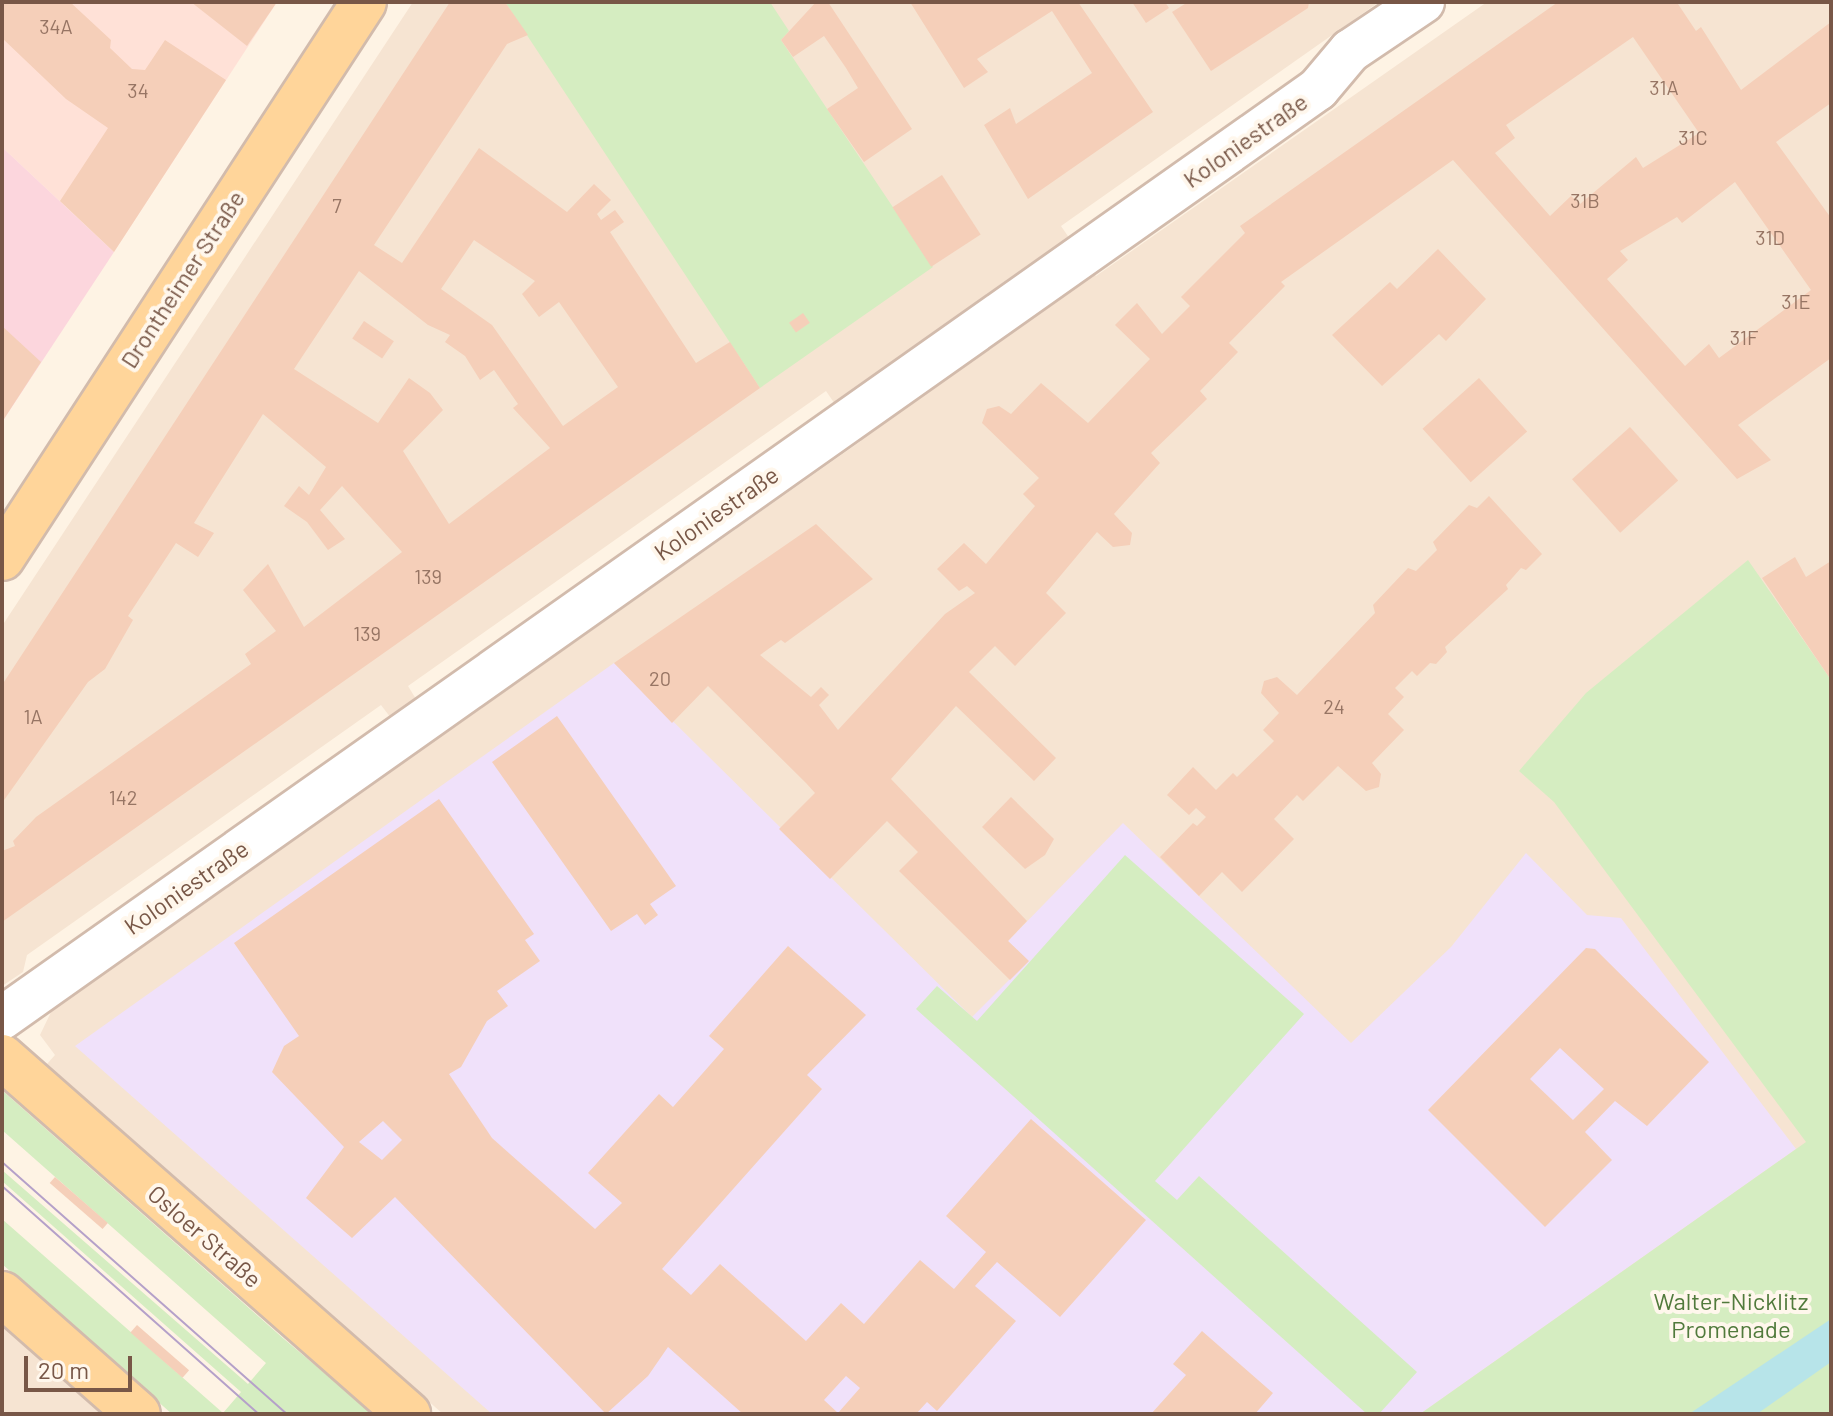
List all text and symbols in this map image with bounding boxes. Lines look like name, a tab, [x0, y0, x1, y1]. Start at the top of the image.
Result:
house number: 34A	[39, 14, 73, 38]
house number: 31A	[1649, 75, 1679, 99]
house number: 34	[127, 78, 149, 102]
street label: Koloniestraße	[1177, 87, 1313, 193]
house number: 31C	[1678, 125, 1708, 149]
street label: Drontheimer Straße	[114, 185, 250, 373]
house number: 31B	[1570, 188, 1600, 212]
house number: 7	[332, 193, 342, 217]
house number: 31D	[1755, 225, 1785, 249]
house number: 31E	[1781, 289, 1811, 313]
house number: 31F	[1730, 325, 1758, 349]
street label: Koloniestraße	[648, 460, 784, 566]
house number: 139	[414, 564, 442, 588]
house number: 139	[353, 621, 381, 645]
house number: 20	[649, 666, 671, 690]
house number: 24	[1323, 694, 1345, 718]
house number: 1A	[23, 704, 43, 728]
house number: 142	[109, 785, 137, 809]
street label: Koloniestraße	[118, 834, 254, 940]
street label: Osloer Straße	[142, 1179, 268, 1293]
park label: Walter-Nicklitz Promenade	[1654, 1287, 1808, 1343]
scale bar	[28, 1340, 136, 1390]
text: 20 m	[38, 1355, 89, 1384]

